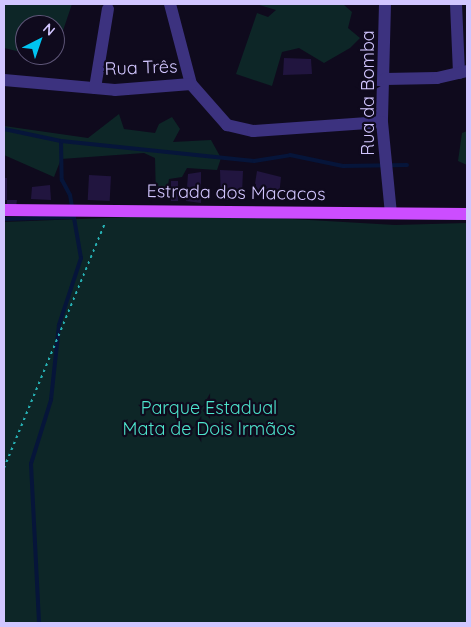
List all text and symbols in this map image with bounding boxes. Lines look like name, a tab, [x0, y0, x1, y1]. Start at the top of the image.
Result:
north arrow	[15, 15, 65, 65]
text: N	[39, 19, 59, 40]
street label: Rua da Bomba	[357, 30, 379, 156]
street label: Rua Três	[104, 56, 178, 80]
street label: Estrada dos Macacos	[146, 181, 326, 205]
park label: Parque Estadual Mata de Dois Irmãos	[123, 398, 295, 440]

